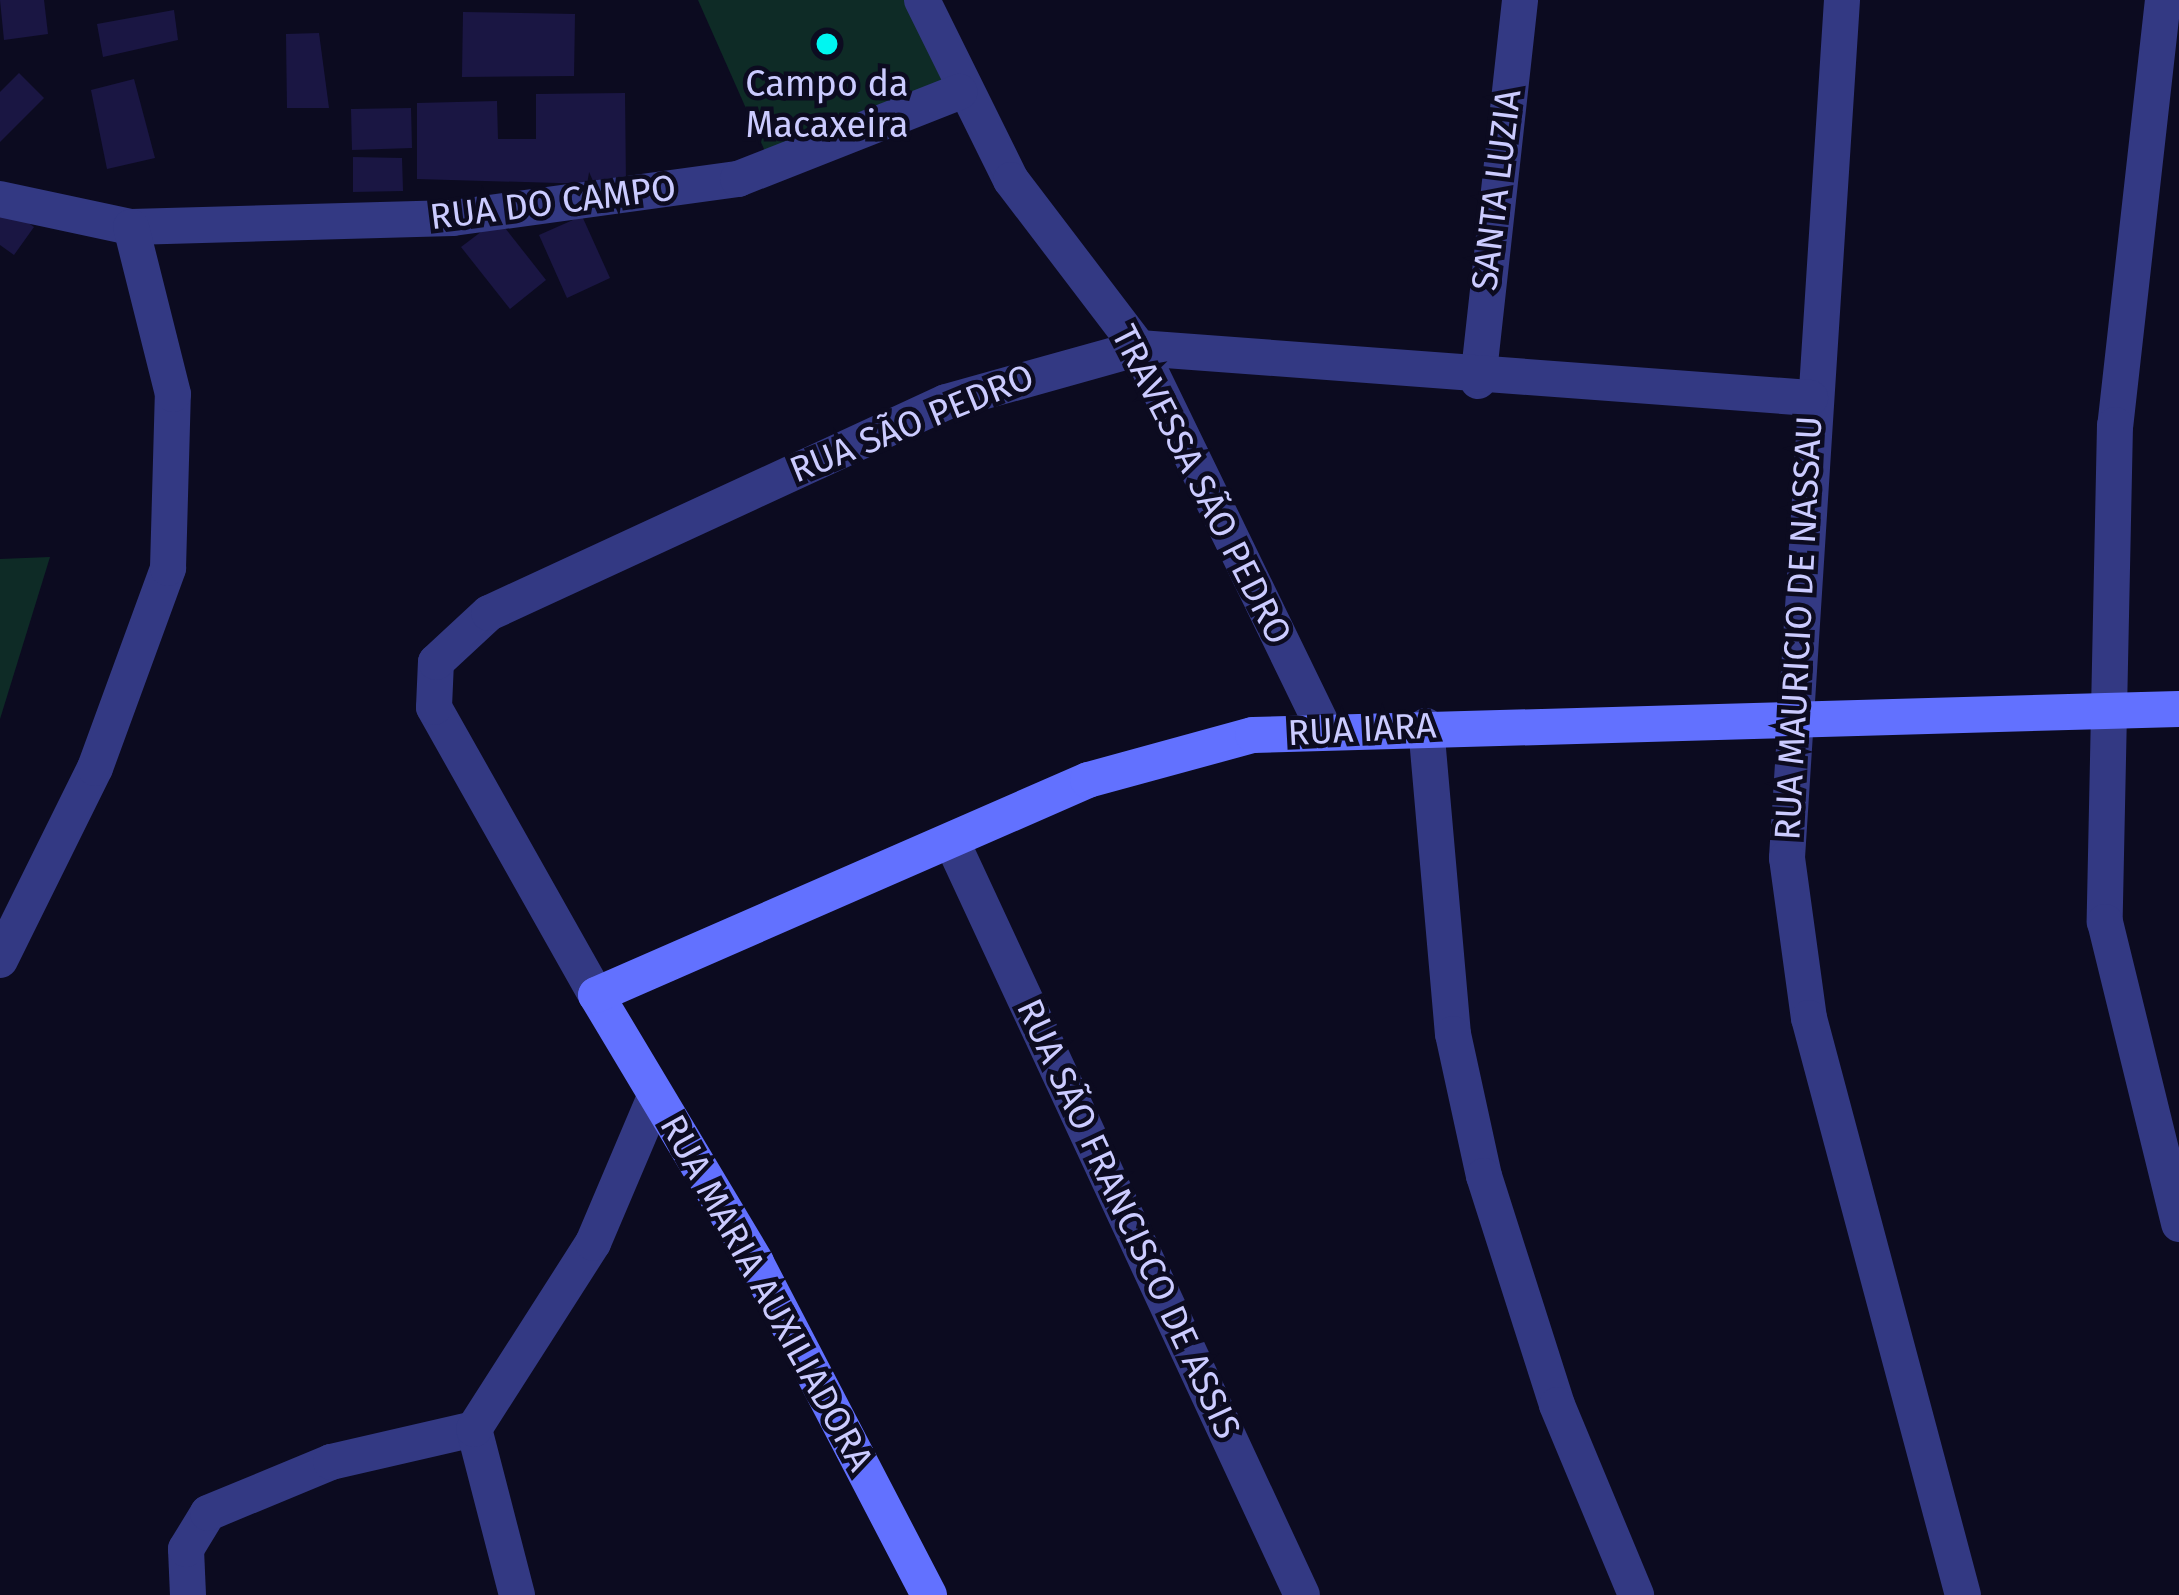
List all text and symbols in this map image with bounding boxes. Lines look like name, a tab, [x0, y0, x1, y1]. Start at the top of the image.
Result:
marker: Campo da Macaxeira	[814, 31, 840, 57]
place label: Campo da Macaxeira	[745, 62, 909, 147]
street label: SANTA LUZIA	[1463, 87, 1531, 293]
street label: RUA DO CAMPO	[428, 166, 678, 240]
street label: TRAVESSA SÃO PEDRO	[1102, 318, 1300, 652]
street label: RUA SÃO PEDRO	[784, 355, 1040, 493]
street label: RUA MAURICIO DE NASSAU	[1766, 415, 1832, 841]
street label: RUA IARA	[1287, 705, 1437, 755]
street label: RUA SÃO FRANCISCO DE ASSIS	[1007, 992, 1249, 1446]
street label: RUA MARIA AUXILIADORA	[650, 1108, 882, 1478]

